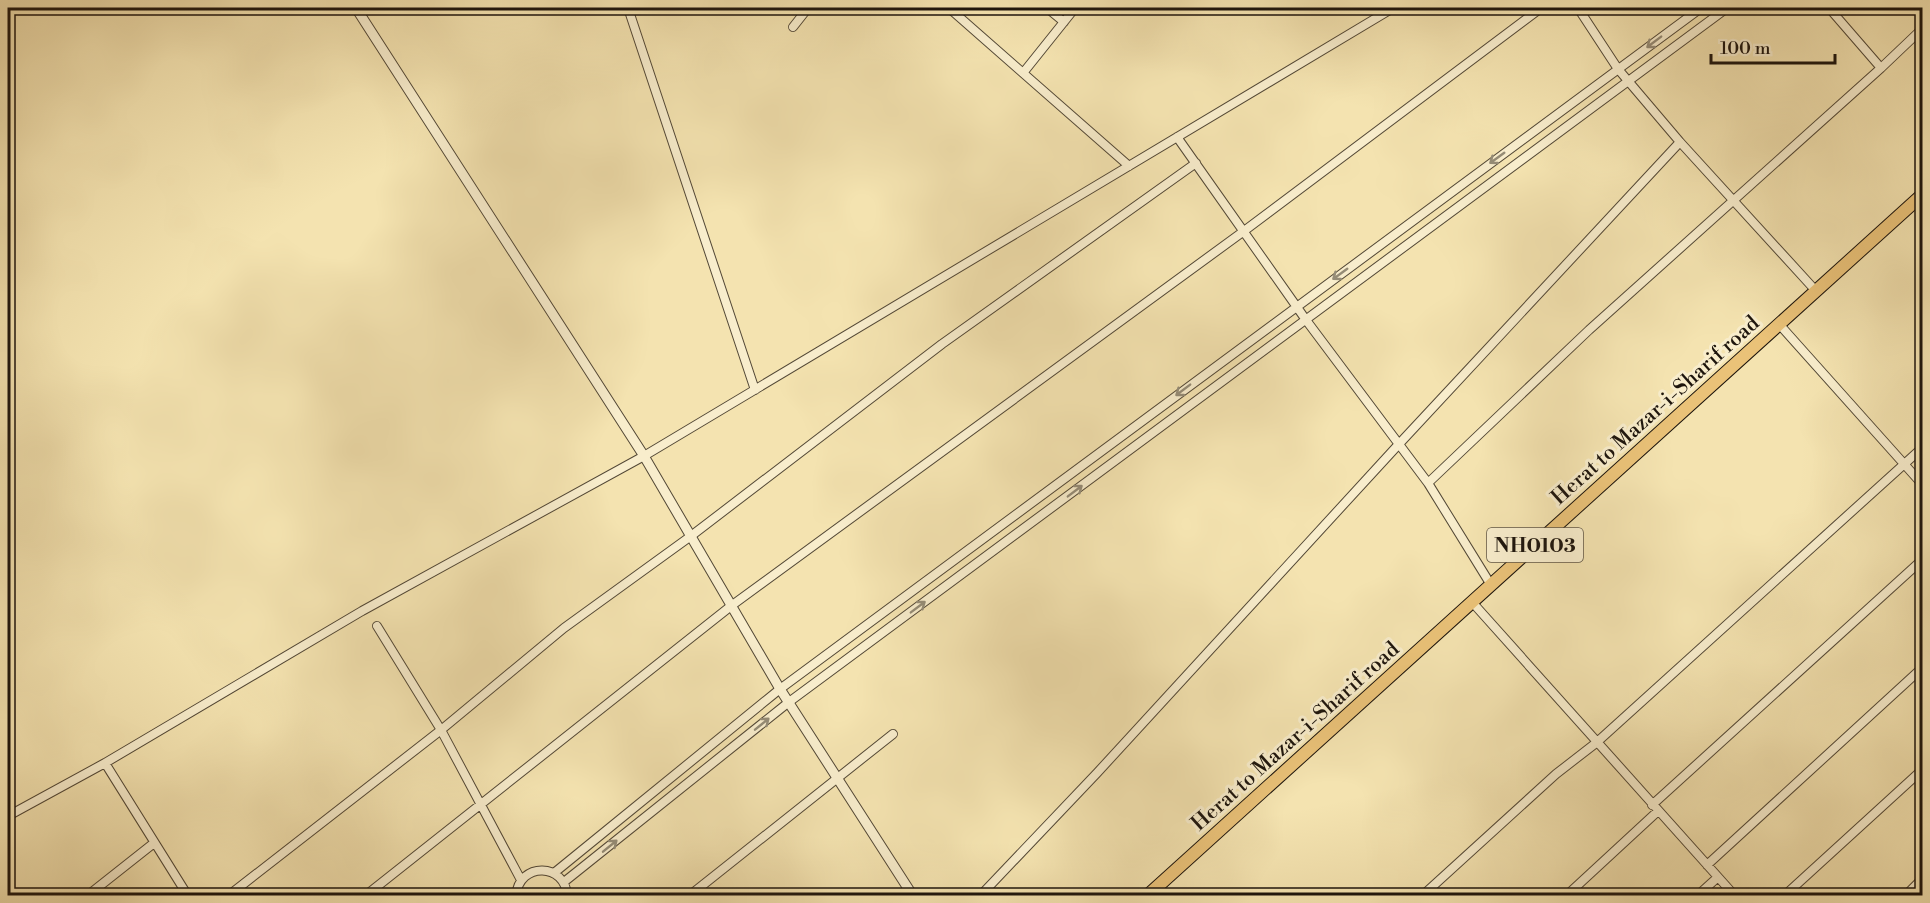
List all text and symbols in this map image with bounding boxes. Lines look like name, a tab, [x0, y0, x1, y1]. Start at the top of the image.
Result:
scale bar	[1711, 27, 1836, 65]
one-way arrow	[1646, 36, 1662, 49]
text: 100 m	[1720, 37, 1771, 60]
one-way arrow	[1489, 151, 1505, 164]
one-way arrow	[1332, 267, 1348, 280]
street label: Herat to Mazar-i-Sharif road	[1546, 310, 1765, 511]
one-way arrow	[1176, 383, 1192, 396]
one-way arrow	[1066, 485, 1082, 497]
road number: NH0103	[1487, 528, 1583, 562]
one-way arrow	[910, 601, 926, 614]
street label: Herat to Mazar-i-Sharif road	[1186, 636, 1405, 837]
one-way arrow	[754, 718, 770, 731]
one-way arrow	[601, 839, 617, 852]

